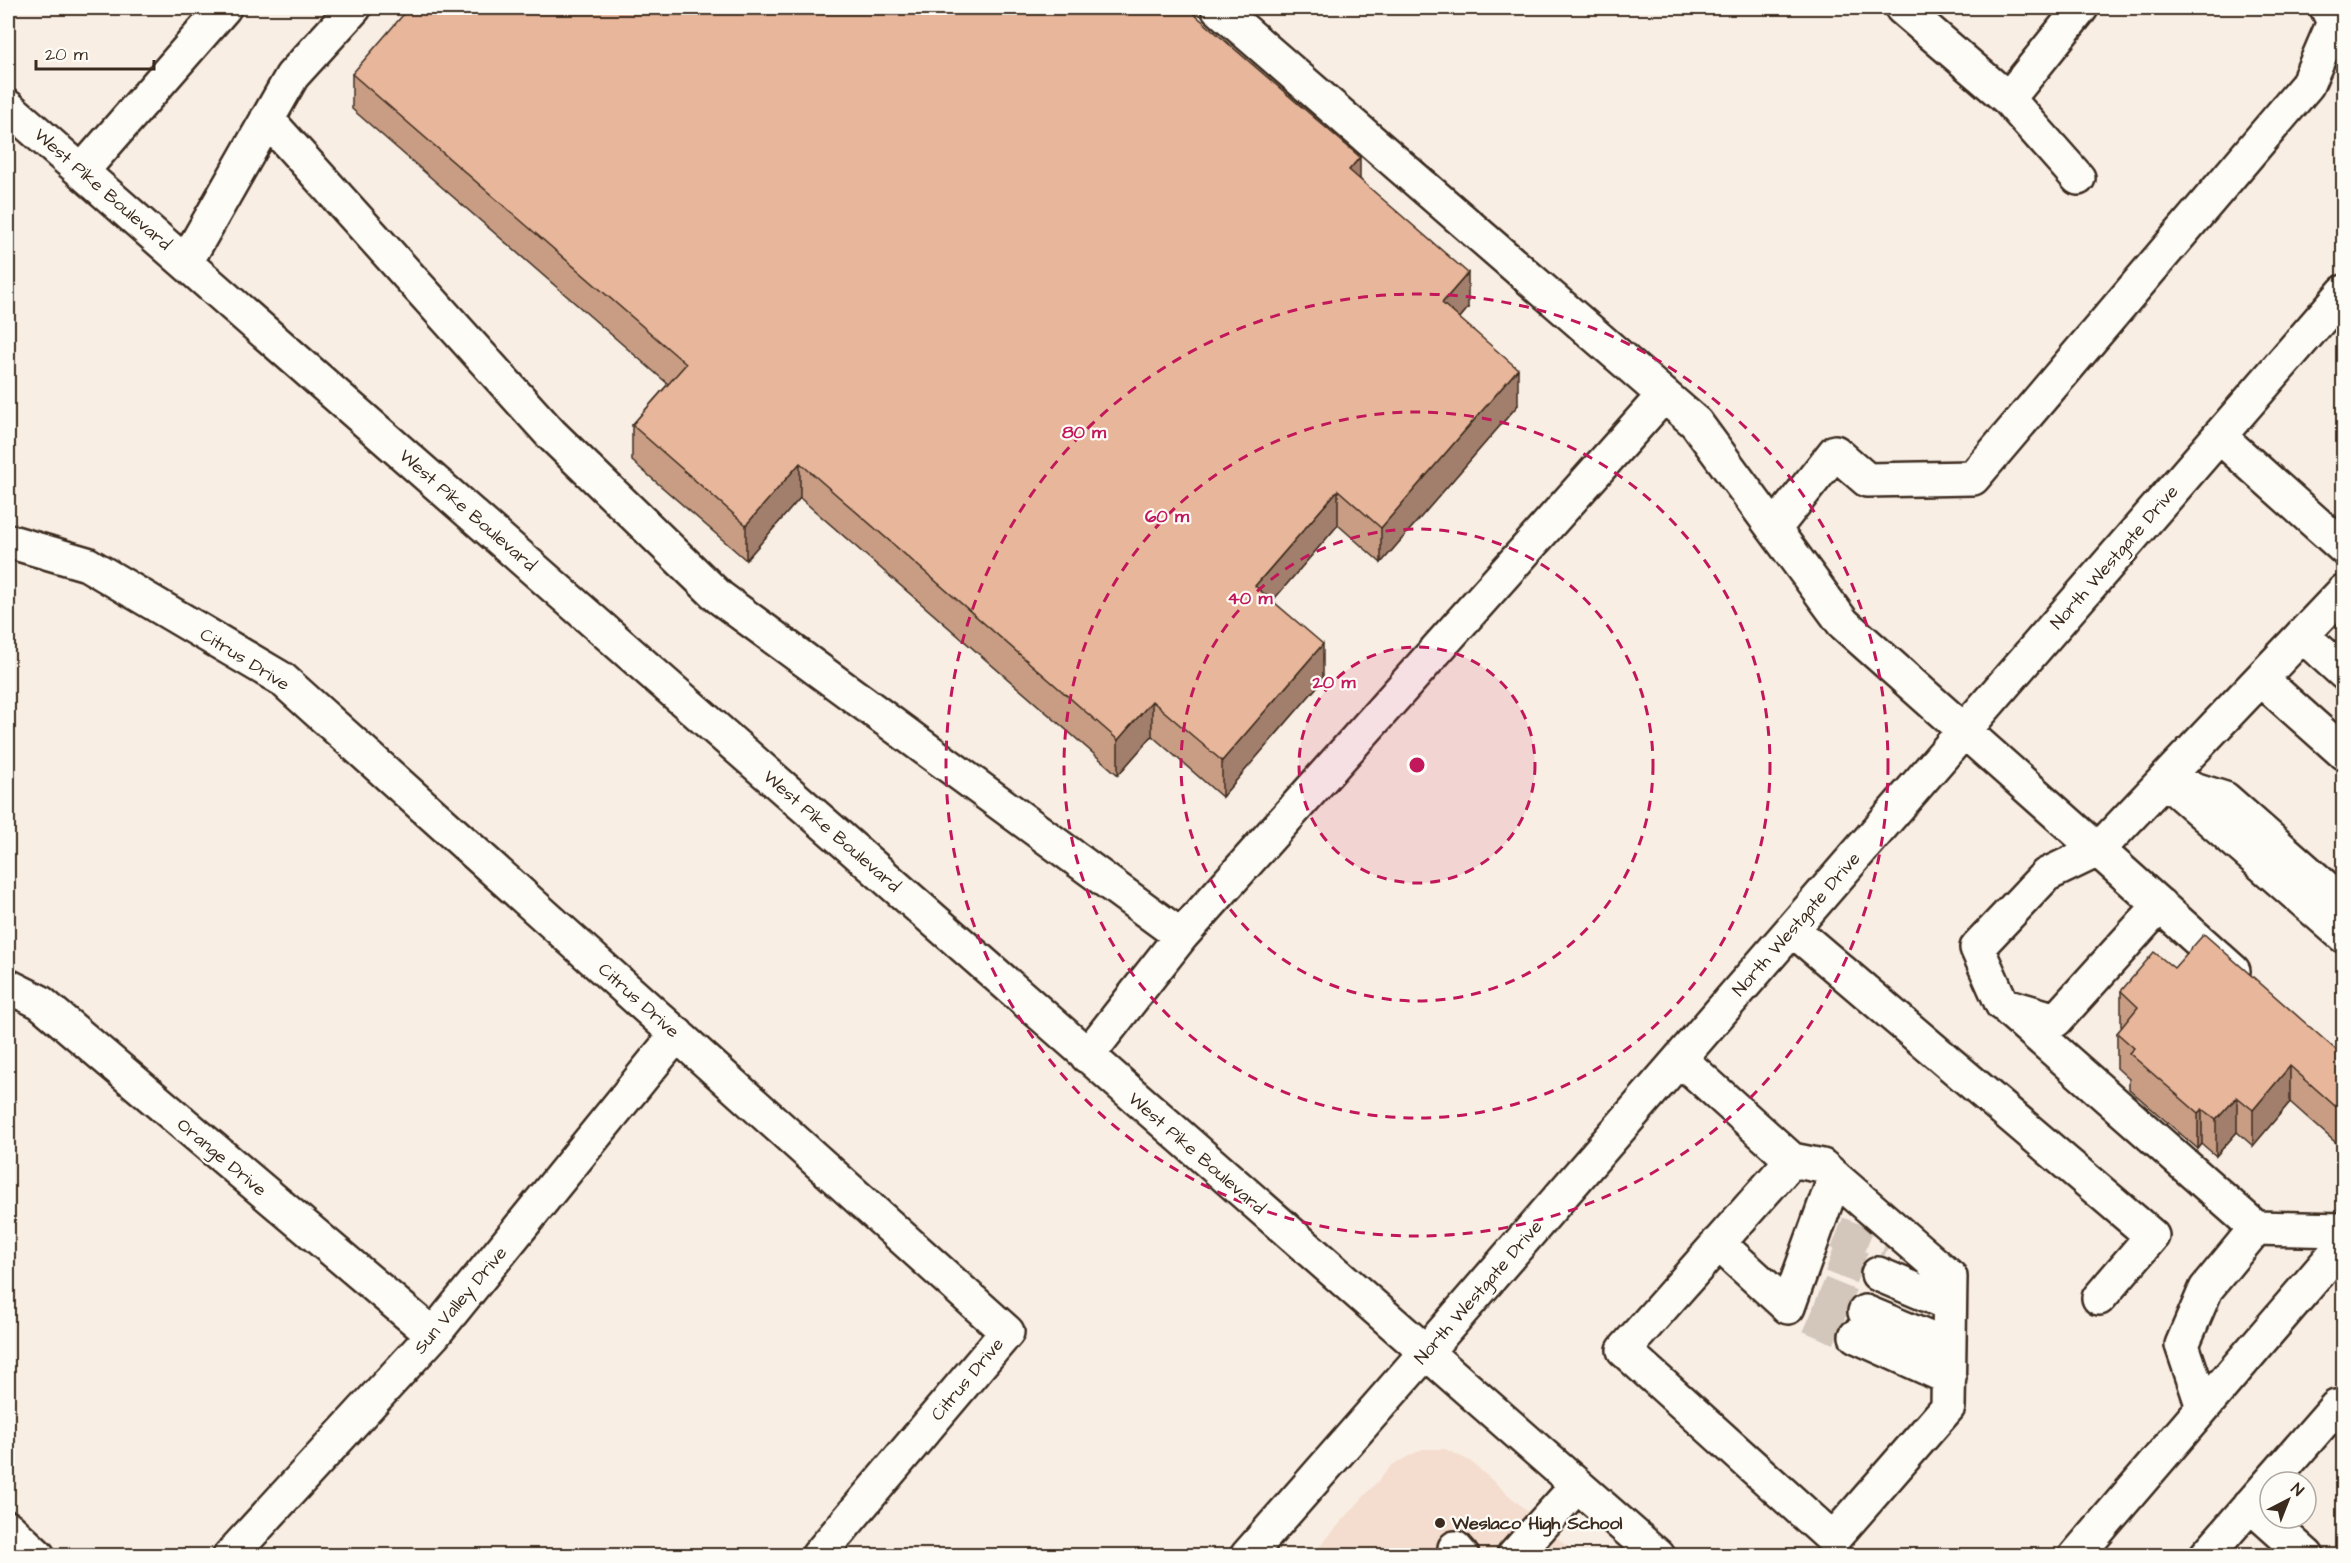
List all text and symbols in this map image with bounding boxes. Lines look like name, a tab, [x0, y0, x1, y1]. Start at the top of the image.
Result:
scale bar	[36, 33, 154, 71]
text: 20 m	[45, 42, 88, 67]
street label: West Pike Boulevard	[29, 123, 177, 256]
text: 80 m	[1062, 420, 1107, 445]
street label: West Pike Boulevard	[394, 444, 542, 577]
street label: North Westgate Drive	[2045, 480, 2185, 636]
text: 60 m	[1145, 504, 1190, 529]
text: 40 m	[1228, 586, 1273, 611]
street label: Citrus Drive	[195, 622, 295, 697]
text: 20 m	[1312, 670, 1356, 695]
centre of rings	[1407, 755, 1427, 775]
street label: West Pike Boulevard	[758, 765, 906, 898]
street label: North Westgate Drive	[1727, 847, 1867, 1003]
street label: Citrus Drive	[593, 957, 685, 1044]
street label: West Pike Boulevard	[1123, 1087, 1271, 1220]
street label: Orange Drive	[171, 1113, 272, 1203]
street label: North Westgate Drive	[1409, 1215, 1549, 1371]
street label: Sun Valley Drive	[408, 1241, 514, 1360]
street label: Citrus Drive	[925, 1332, 1010, 1426]
north arrow	[2258, 1470, 2318, 1530]
text: N	[2286, 1478, 2308, 1501]
place label: Weslaco High School	[1451, 1511, 1623, 1537]
marker: Weslaco High School	[1433, 1516, 1447, 1530]

